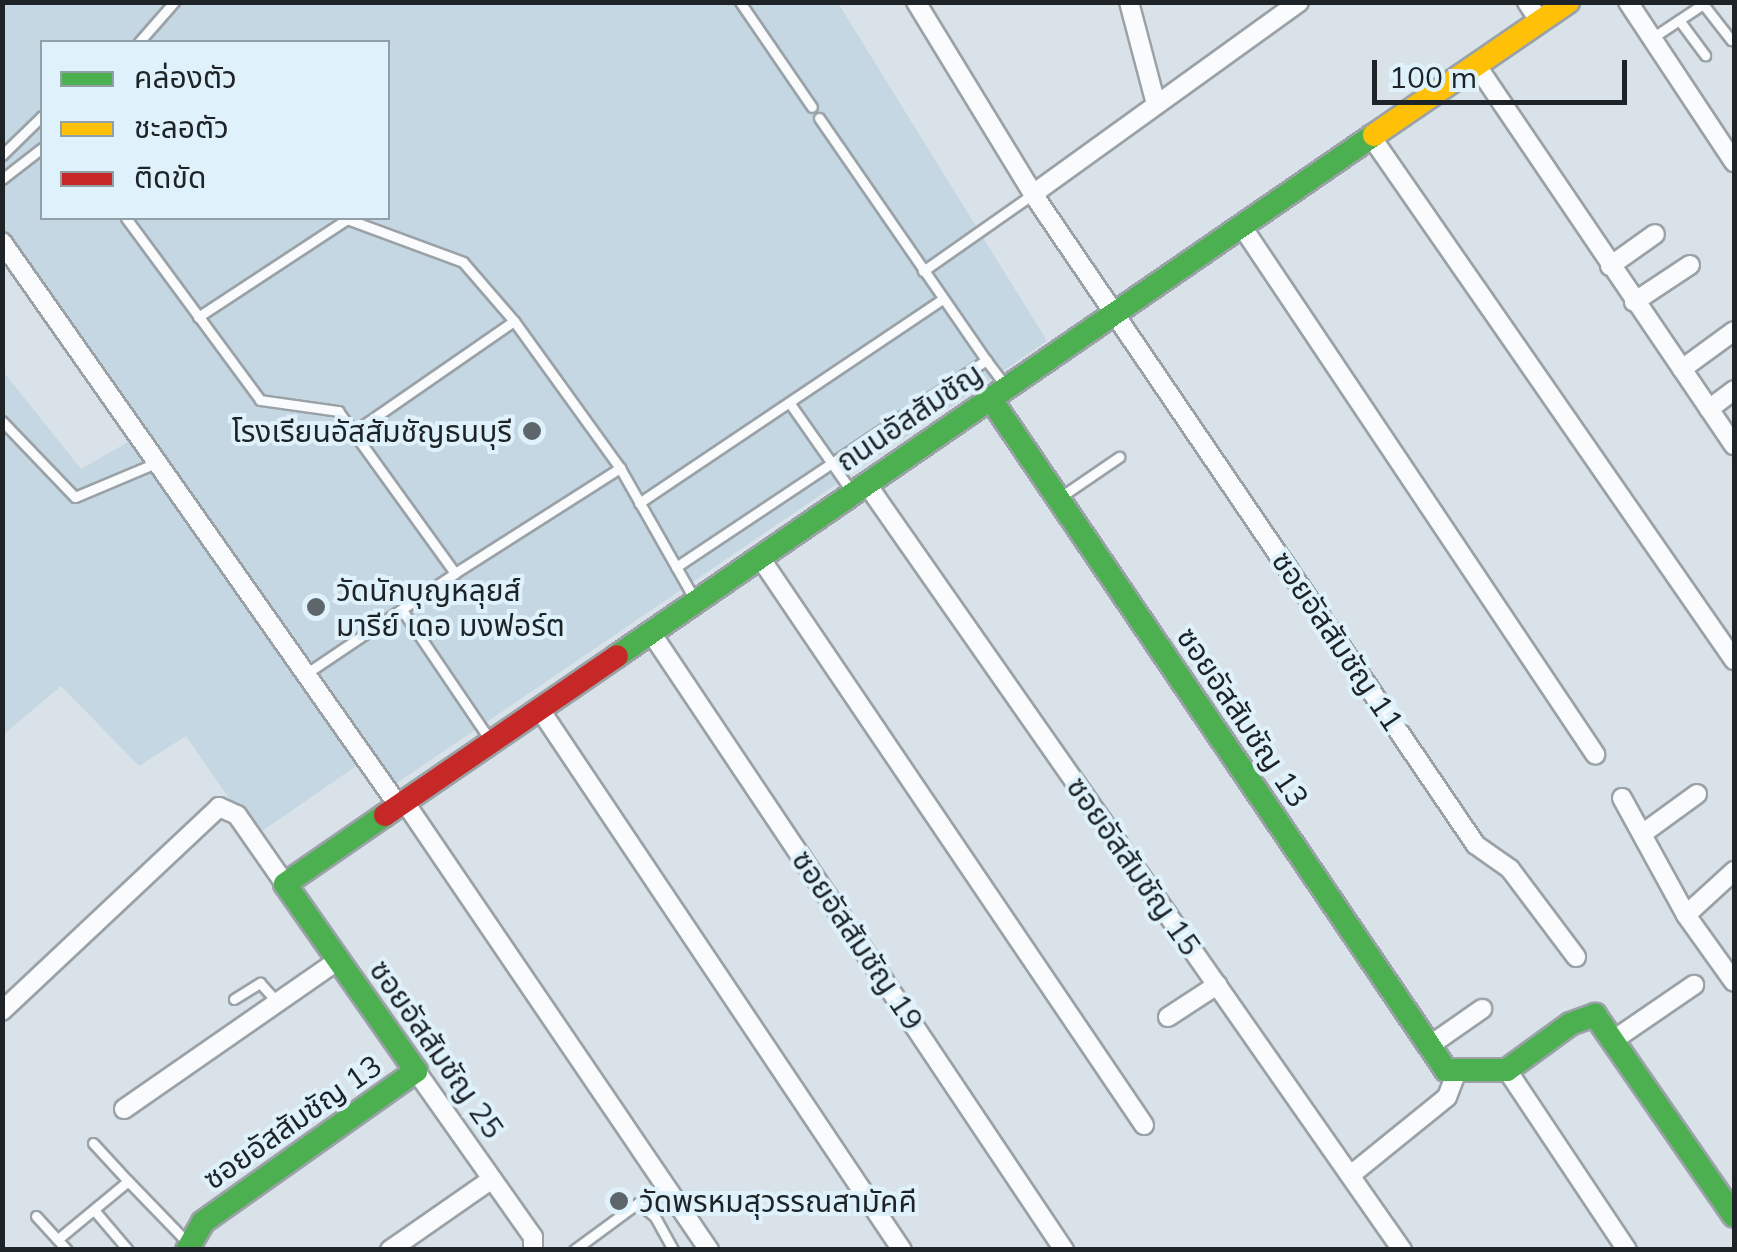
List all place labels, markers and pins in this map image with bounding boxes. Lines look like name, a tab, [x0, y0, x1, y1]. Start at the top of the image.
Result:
place label: โรงเรียนอัสสัมชัญธนบุรี	[232, 413, 512, 449]
marker: โรงเรียนอัสสัมชัญธนบุรี	[521, 420, 543, 442]
place label: วัดนักบุญหลุยส์ มารีย์ เดอ มงฟอร์ต	[336, 572, 565, 642]
marker: วัดนักบุญหลุยส์ มารีย์ เดอ มงฟอร์ต	[305, 596, 327, 618]
place label: วัดพรหมสุวรรณสามัคคี	[639, 1183, 917, 1219]
marker: วัดพรหมสุวรรณสามัคคี	[608, 1190, 630, 1212]

